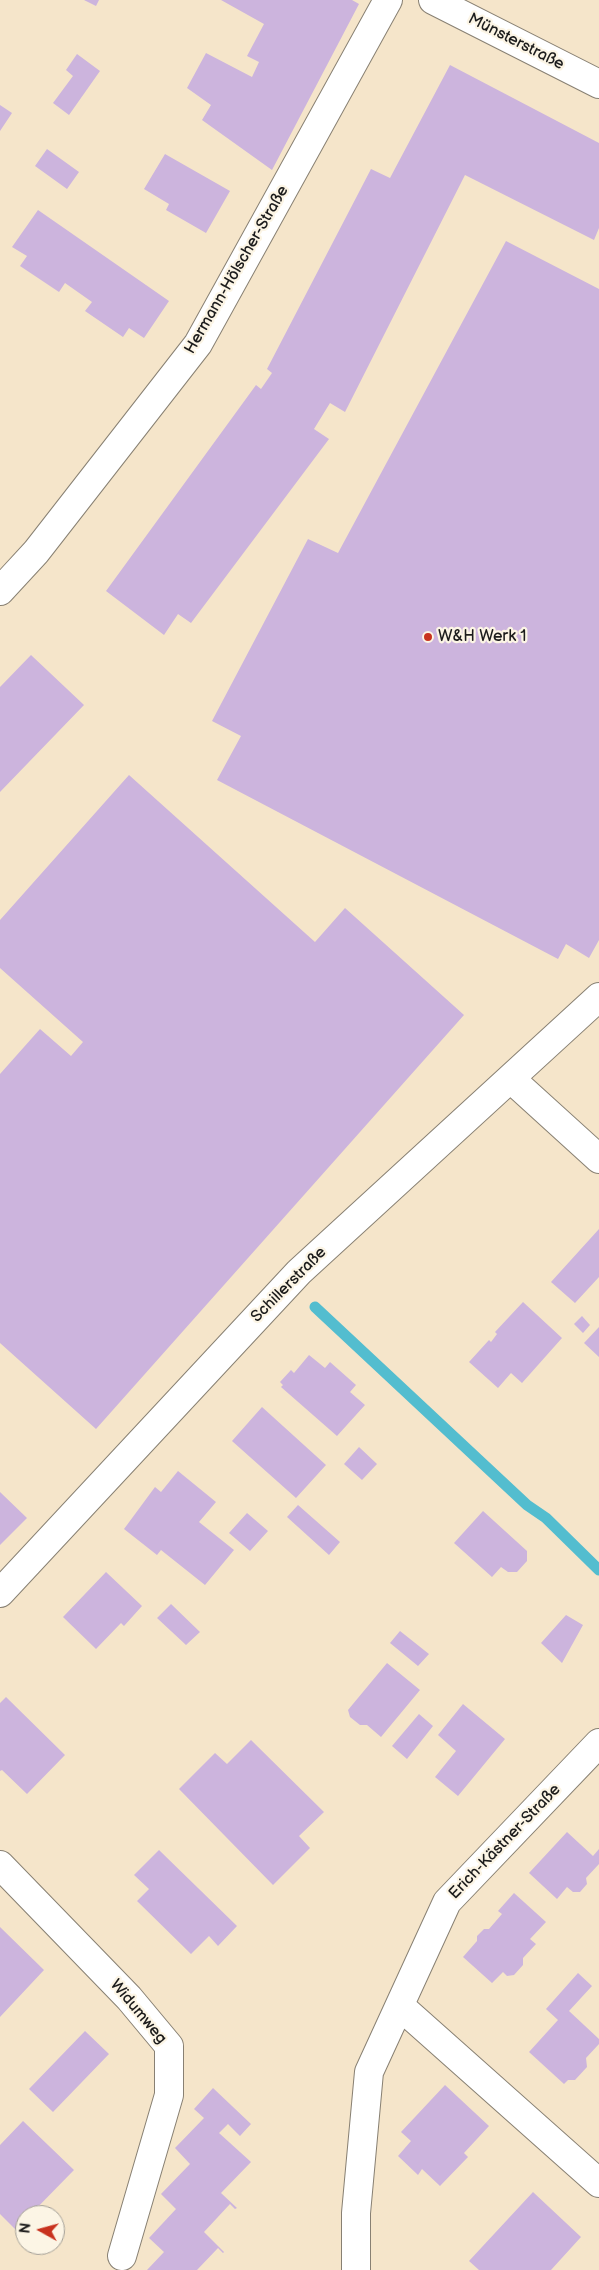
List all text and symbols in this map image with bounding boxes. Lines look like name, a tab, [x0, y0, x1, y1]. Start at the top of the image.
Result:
street label: Münsterstraße	[465, 10, 567, 74]
street label: Hermann-Hölscher-Straße	[181, 183, 293, 357]
place label: W&H Werk 1	[438, 627, 526, 647]
marker: W&H Werk 1	[422, 631, 434, 643]
street label: Schillerstraße	[247, 1243, 331, 1327]
street label: Erich-Kästner-Straße	[445, 1780, 565, 1904]
street label: Widumweg	[106, 1976, 170, 2048]
north arrow	[15, 2205, 65, 2255]
text: N	[17, 2222, 35, 2234]

